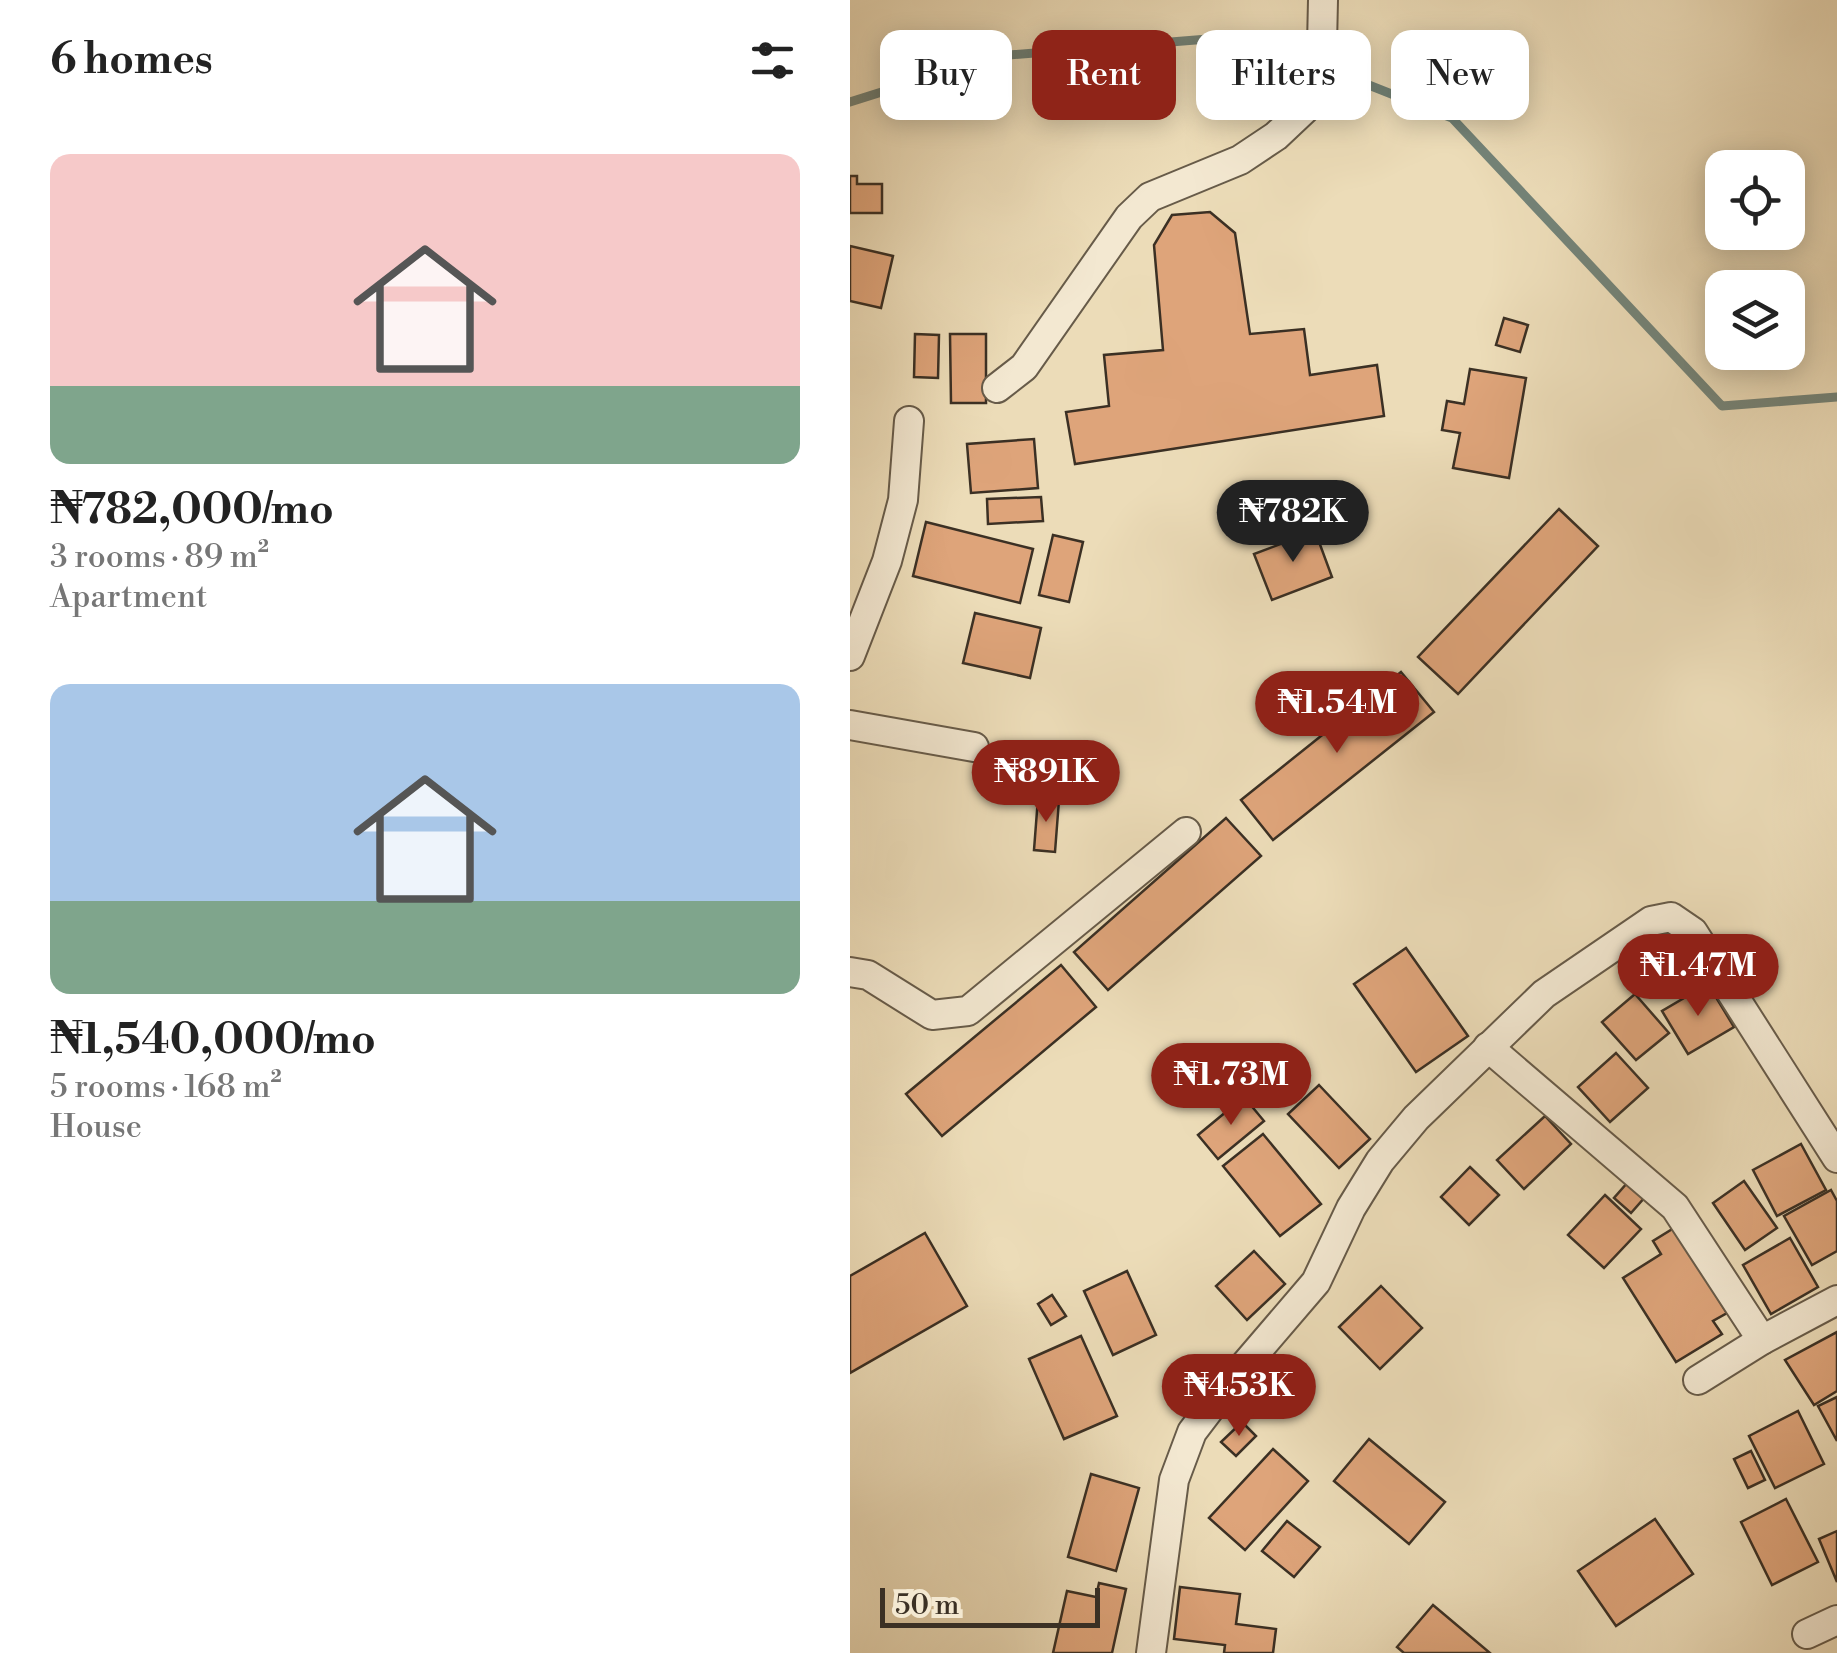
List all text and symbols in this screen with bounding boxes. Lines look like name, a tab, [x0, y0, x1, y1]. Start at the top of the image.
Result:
chip: Buy	[880, 30, 1012, 120]
chip: Rent	[1032, 30, 1176, 120]
chip: Filters	[1196, 30, 1371, 120]
chip: New	[1391, 30, 1529, 120]
icon: filters	[745, 33, 800, 88]
text: 6 homes	[50, 34, 213, 87]
map controls	[1705, 150, 1805, 370]
button: locate	[1705, 150, 1805, 250]
icon: home	[335, 219, 515, 399]
button: layers	[1705, 270, 1805, 370]
pin: ₦782K	[1223, 480, 1363, 565]
text: ₦782,000/mo	[50, 484, 334, 537]
text: ₦782K	[1239, 492, 1347, 532]
text: 3 rooms · 89 m²	[50, 537, 269, 577]
text: Apartment	[50, 577, 207, 617]
pin: ₦1.54M	[1256, 671, 1418, 756]
text: ₦1.54M	[1277, 683, 1397, 723]
pin: ₦891K	[976, 740, 1116, 825]
icon: home	[335, 749, 515, 929]
text: ₦891K	[994, 752, 1098, 792]
pin: ₦1.47M	[1617, 934, 1779, 1019]
text: ₦1.47M	[1640, 946, 1756, 986]
text: ₦1,540,000/mo	[50, 1014, 376, 1067]
pin: ₦1.73M	[1150, 1043, 1312, 1128]
text: ₦1.73M	[1173, 1055, 1289, 1095]
text: 5 rooms · 168 m²	[50, 1067, 282, 1107]
text: House	[50, 1107, 142, 1147]
pin: ₦453K	[1169, 1354, 1309, 1439]
text: ₦453K	[1184, 1366, 1294, 1406]
scale bar	[880, 1583, 1100, 1628]
text: 50 m	[895, 1588, 959, 1623]

